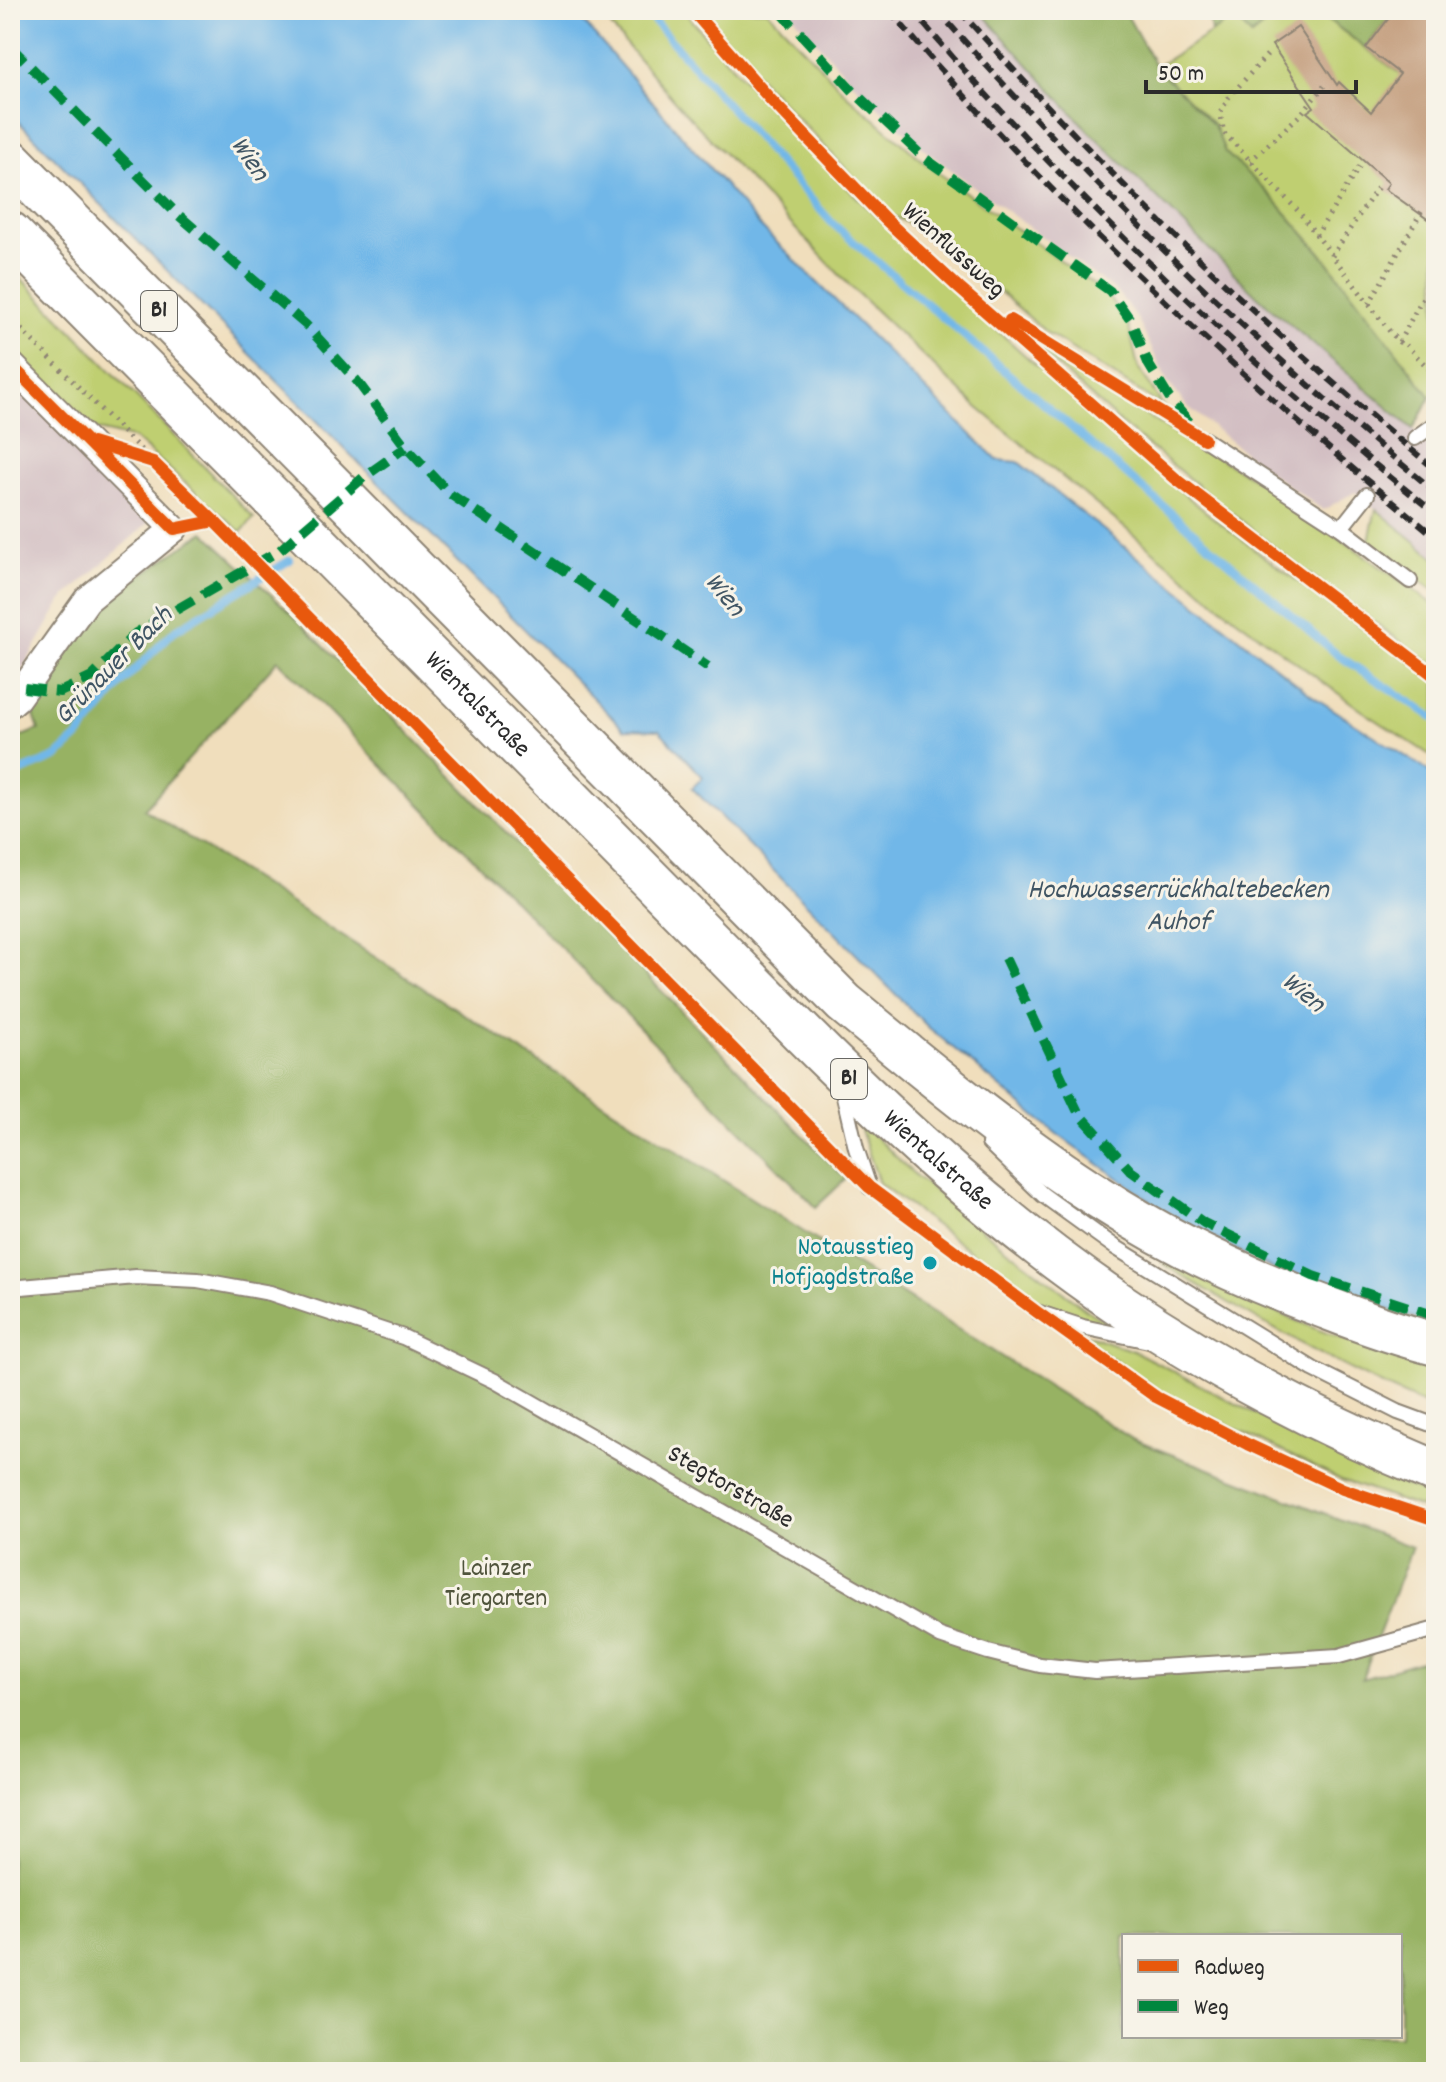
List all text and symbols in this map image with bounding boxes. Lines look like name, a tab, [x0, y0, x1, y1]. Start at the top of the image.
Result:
scale bar	[1146, 44, 1356, 94]
text: 50 m	[1158, 58, 1204, 92]
water label: Wien	[218, 130, 278, 191]
street label: Wienflussweg	[893, 194, 1013, 308]
road number: B1	[141, 291, 177, 331]
water label: Wien	[693, 565, 754, 627]
water label: Grünauer Bach	[46, 597, 185, 736]
street label: Wientalstraße	[416, 643, 539, 767]
water label: Hochwasserrückhaltebecken Auhof	[1027, 872, 1330, 944]
water label: Wien	[1271, 964, 1333, 1025]
road number: B1	[831, 1059, 867, 1099]
street label: Wientalstraße	[874, 1101, 1001, 1220]
place label: Notausstieg Hofjagdstraße	[771, 1230, 914, 1297]
marker: Notausstieg Hofjagdstraße	[921, 1254, 939, 1272]
street label: Stegtorstraße	[660, 1437, 800, 1539]
park label: Lainzer Tiergarten	[445, 1551, 547, 1618]
legend	[1122, 1934, 1402, 2038]
text: Radweg	[1194, 1952, 1265, 1986]
text: Weg	[1194, 1992, 1229, 2026]

